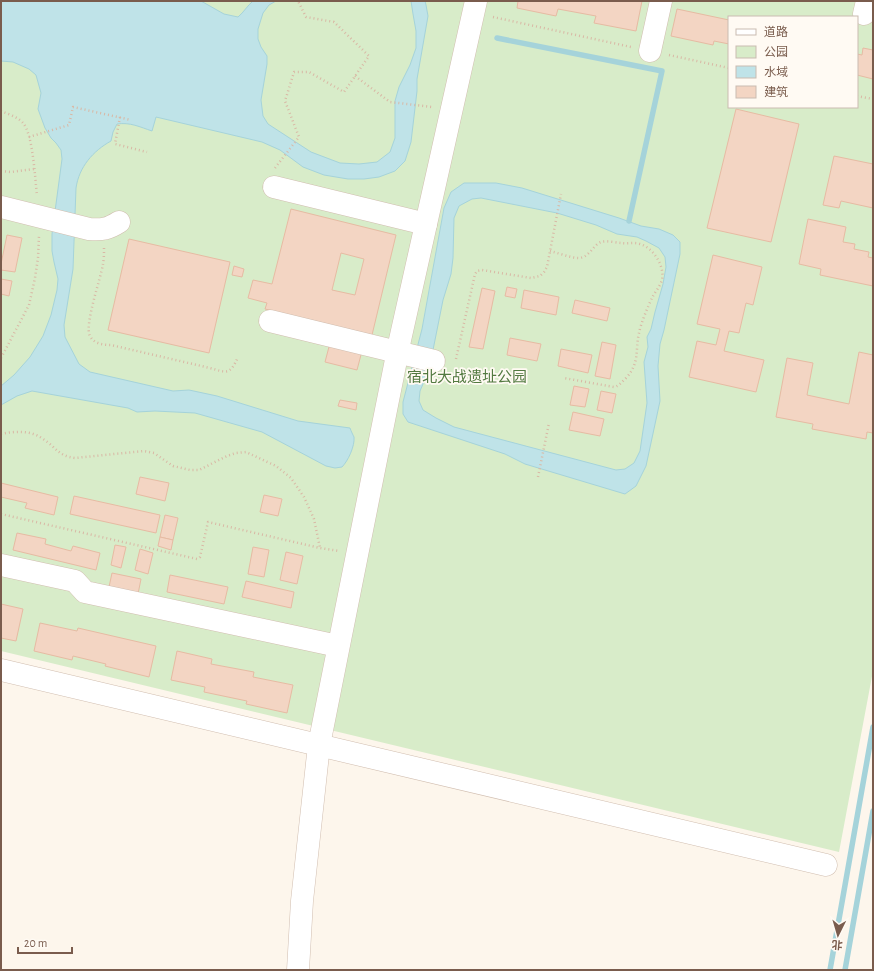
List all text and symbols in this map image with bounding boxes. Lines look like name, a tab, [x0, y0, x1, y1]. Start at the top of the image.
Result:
legend	[728, 16, 858, 108]
text: 道路	[764, 25, 788, 38]
text: 公园	[764, 46, 788, 58]
text: 水域	[764, 66, 788, 78]
text: 建筑	[764, 85, 788, 98]
park label: 宿北大战遗址公园	[407, 368, 527, 385]
north arrow	[818, 915, 858, 955]
scale bar	[18, 929, 72, 955]
text: 20 m	[24, 937, 47, 949]
text: 北	[831, 939, 843, 950]

